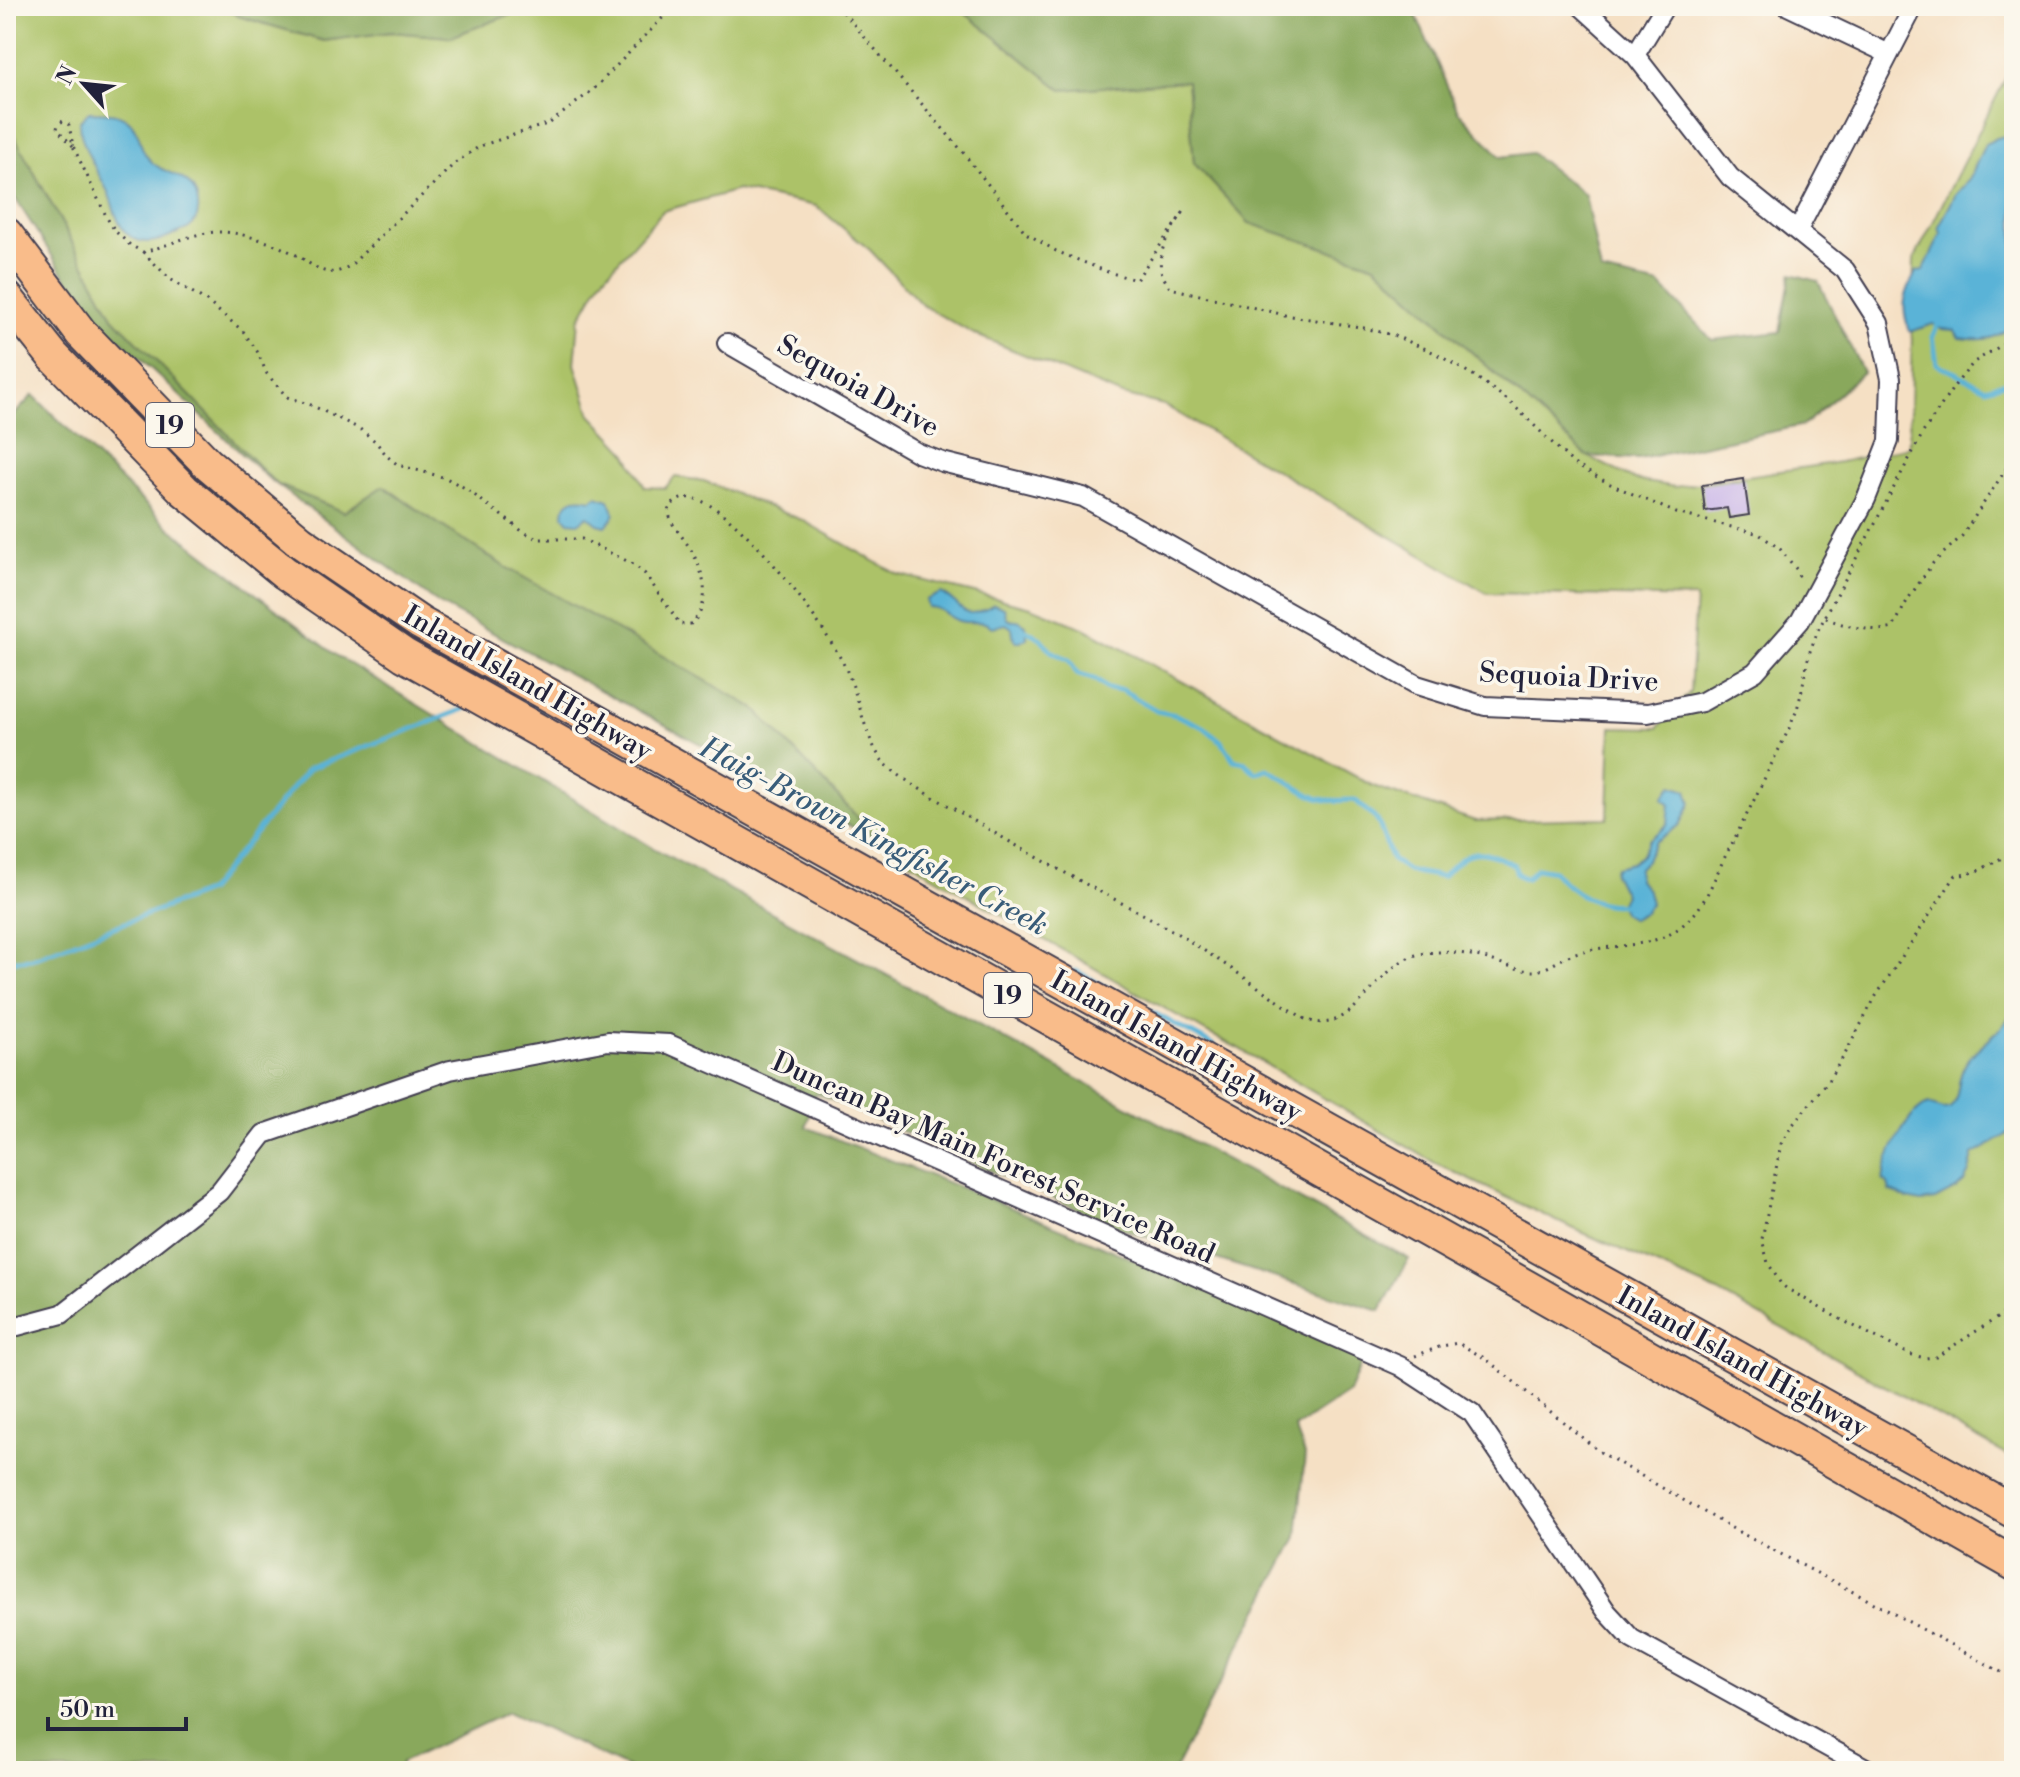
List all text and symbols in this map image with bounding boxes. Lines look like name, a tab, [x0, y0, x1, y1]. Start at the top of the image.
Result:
north arrow	[44, 44, 124, 124]
text: N	[52, 61, 84, 89]
street label: Sequoia Drive	[771, 327, 945, 445]
road number: 19	[146, 403, 194, 447]
street label: Inland Island Highway	[397, 598, 658, 769]
street label: Sequoia Drive	[1478, 655, 1660, 700]
water label: Haig-Brown Kingfisher Creek	[692, 728, 1054, 945]
street label: Inland Island Highway	[1045, 963, 1308, 1130]
road number: 19	[984, 973, 1032, 1017]
street label: Duncan Bay Main Forest Service Road	[767, 1045, 1220, 1272]
street label: Inland Island Highway	[1611, 1279, 1874, 1446]
scale bar	[48, 1681, 186, 1731]
text: 50 m	[60, 1695, 115, 1725]

